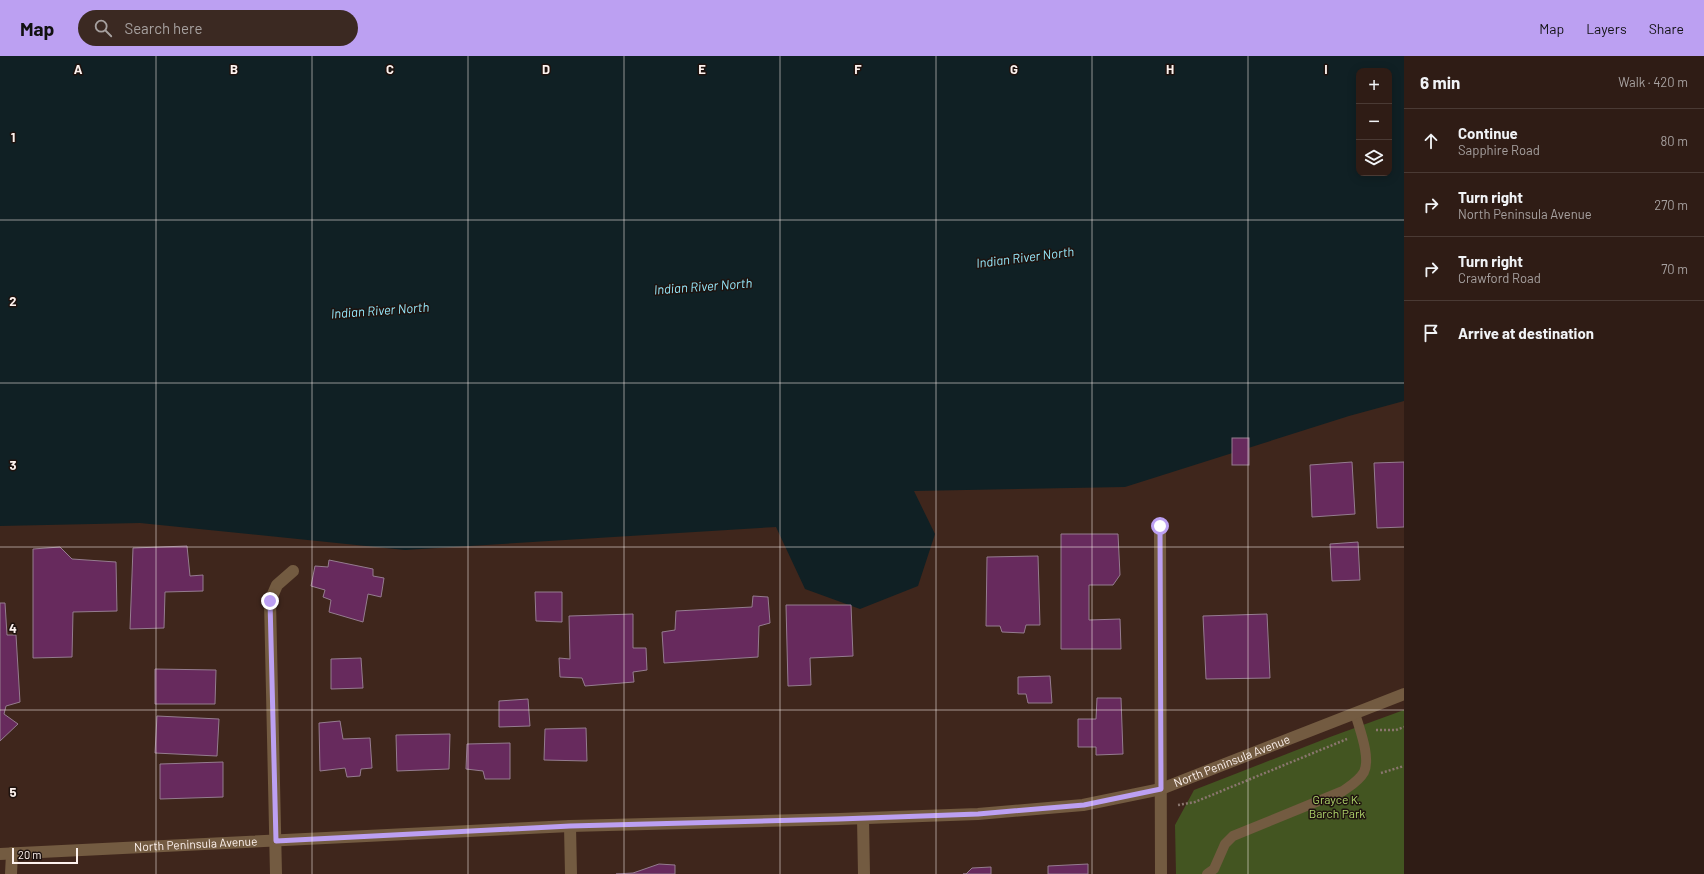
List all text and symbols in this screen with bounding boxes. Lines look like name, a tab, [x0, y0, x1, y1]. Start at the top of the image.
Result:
search box	[78, 10, 358, 46]
text: Map	[20, 17, 54, 40]
icon: search	[92, 17, 114, 39]
text: Search here	[124, 19, 202, 37]
text: Map	[1539, 20, 1564, 37]
text: Layers	[1586, 20, 1627, 37]
text: Share	[1649, 20, 1684, 37]
text: A	[74, 61, 83, 77]
text: B	[230, 61, 238, 77]
text: C	[386, 61, 394, 77]
text: D	[542, 61, 550, 77]
text: E	[698, 61, 706, 77]
text: F	[854, 61, 862, 77]
text: G	[1010, 61, 1018, 77]
text: H	[1166, 61, 1174, 77]
text: I	[1324, 61, 1328, 77]
map controls	[1356, 68, 1392, 176]
button: +	[1356, 68, 1392, 104]
text: 6 min	[1420, 72, 1460, 92]
text: Walk · 420 m	[1618, 74, 1688, 90]
button: −	[1356, 104, 1392, 140]
text: Continue	[1458, 124, 1518, 142]
text: 1	[11, 129, 15, 145]
icon: ahead	[1420, 130, 1442, 152]
text: 80 m	[1661, 133, 1688, 149]
button: layers	[1356, 140, 1392, 176]
text: Sapphire Road	[1458, 142, 1540, 158]
text: Turn right	[1458, 188, 1523, 206]
icon: right	[1420, 194, 1442, 216]
text: 270 m	[1654, 197, 1688, 213]
text: North Peninsula Avenue	[1458, 206, 1592, 222]
water label: Indian River North	[975, 243, 1075, 271]
text: Turn right	[1458, 252, 1523, 270]
icon: right	[1420, 258, 1442, 280]
text: 70 m	[1661, 261, 1688, 277]
text: Crawford Road	[1458, 270, 1541, 286]
water label: Indian River North	[653, 275, 753, 297]
text: 2	[9, 293, 17, 309]
water label: Indian River North	[330, 299, 430, 321]
icon: arrive	[1420, 322, 1442, 344]
text: Arrive at destination	[1458, 324, 1594, 342]
text: 3	[9, 457, 17, 473]
route start	[1151, 517, 1169, 535]
route end	[261, 592, 279, 610]
text: 4	[9, 620, 17, 636]
street label: North Peninsula Avenue	[1171, 731, 1292, 789]
text: 5	[9, 784, 17, 800]
park label: Grayce K. Barch Park	[1309, 792, 1365, 820]
street label: North Peninsula Avenue	[134, 833, 258, 853]
scale bar	[12, 846, 78, 865]
text: 20 m	[18, 848, 41, 861]

